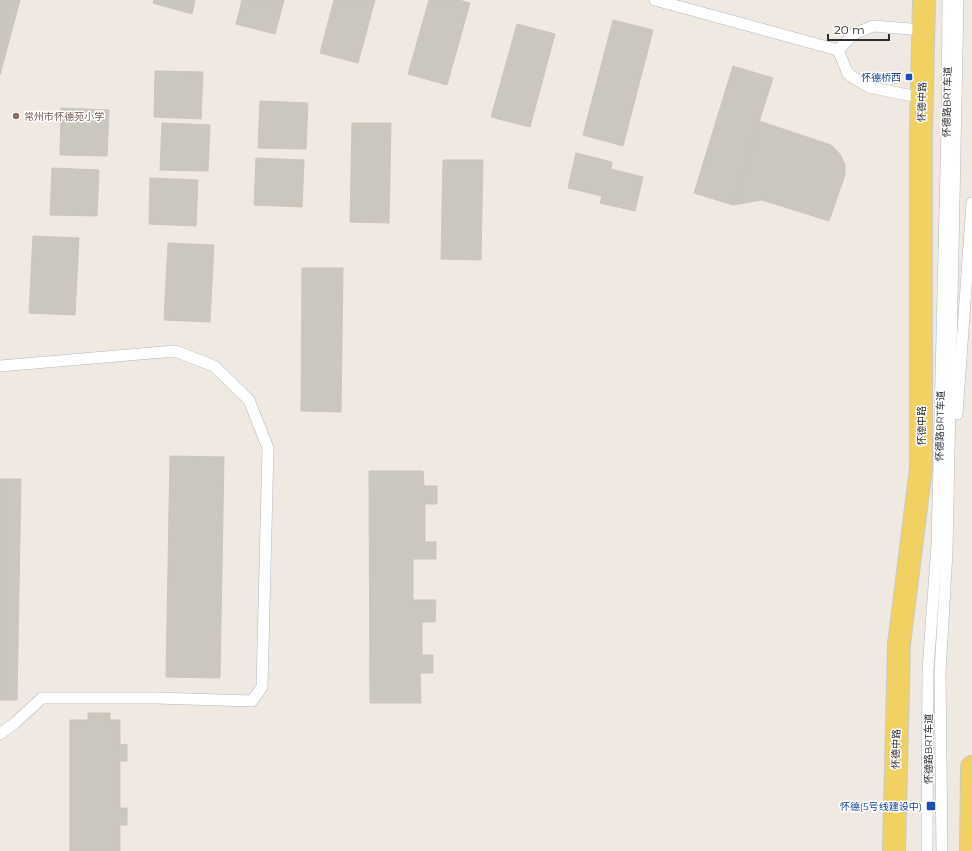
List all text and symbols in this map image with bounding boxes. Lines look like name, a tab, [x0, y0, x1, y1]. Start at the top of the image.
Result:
scale bar	[828, 16, 889, 42]
text: 20 m	[834, 22, 865, 37]
street label: 怀德路BRT车道	[940, 67, 954, 137]
place label: 怀德桥西	[861, 71, 901, 84]
marker: 怀德桥西	[904, 72, 914, 82]
street label: 怀德中路	[915, 82, 929, 122]
place label: 常州市怀德苑小学	[24, 110, 104, 123]
marker: 常州市怀德苑小学	[11, 111, 21, 121]
street label: 怀德路BRT车道	[933, 391, 947, 461]
street label: 怀德中路	[915, 406, 928, 446]
street label: 怀德路BRT车道	[922, 714, 935, 784]
street label: 怀德中路	[889, 729, 903, 769]
place label: 怀德(5号线建设中)	[840, 800, 922, 813]
marker: 怀德(5号线建设中)	[925, 800, 937, 812]

